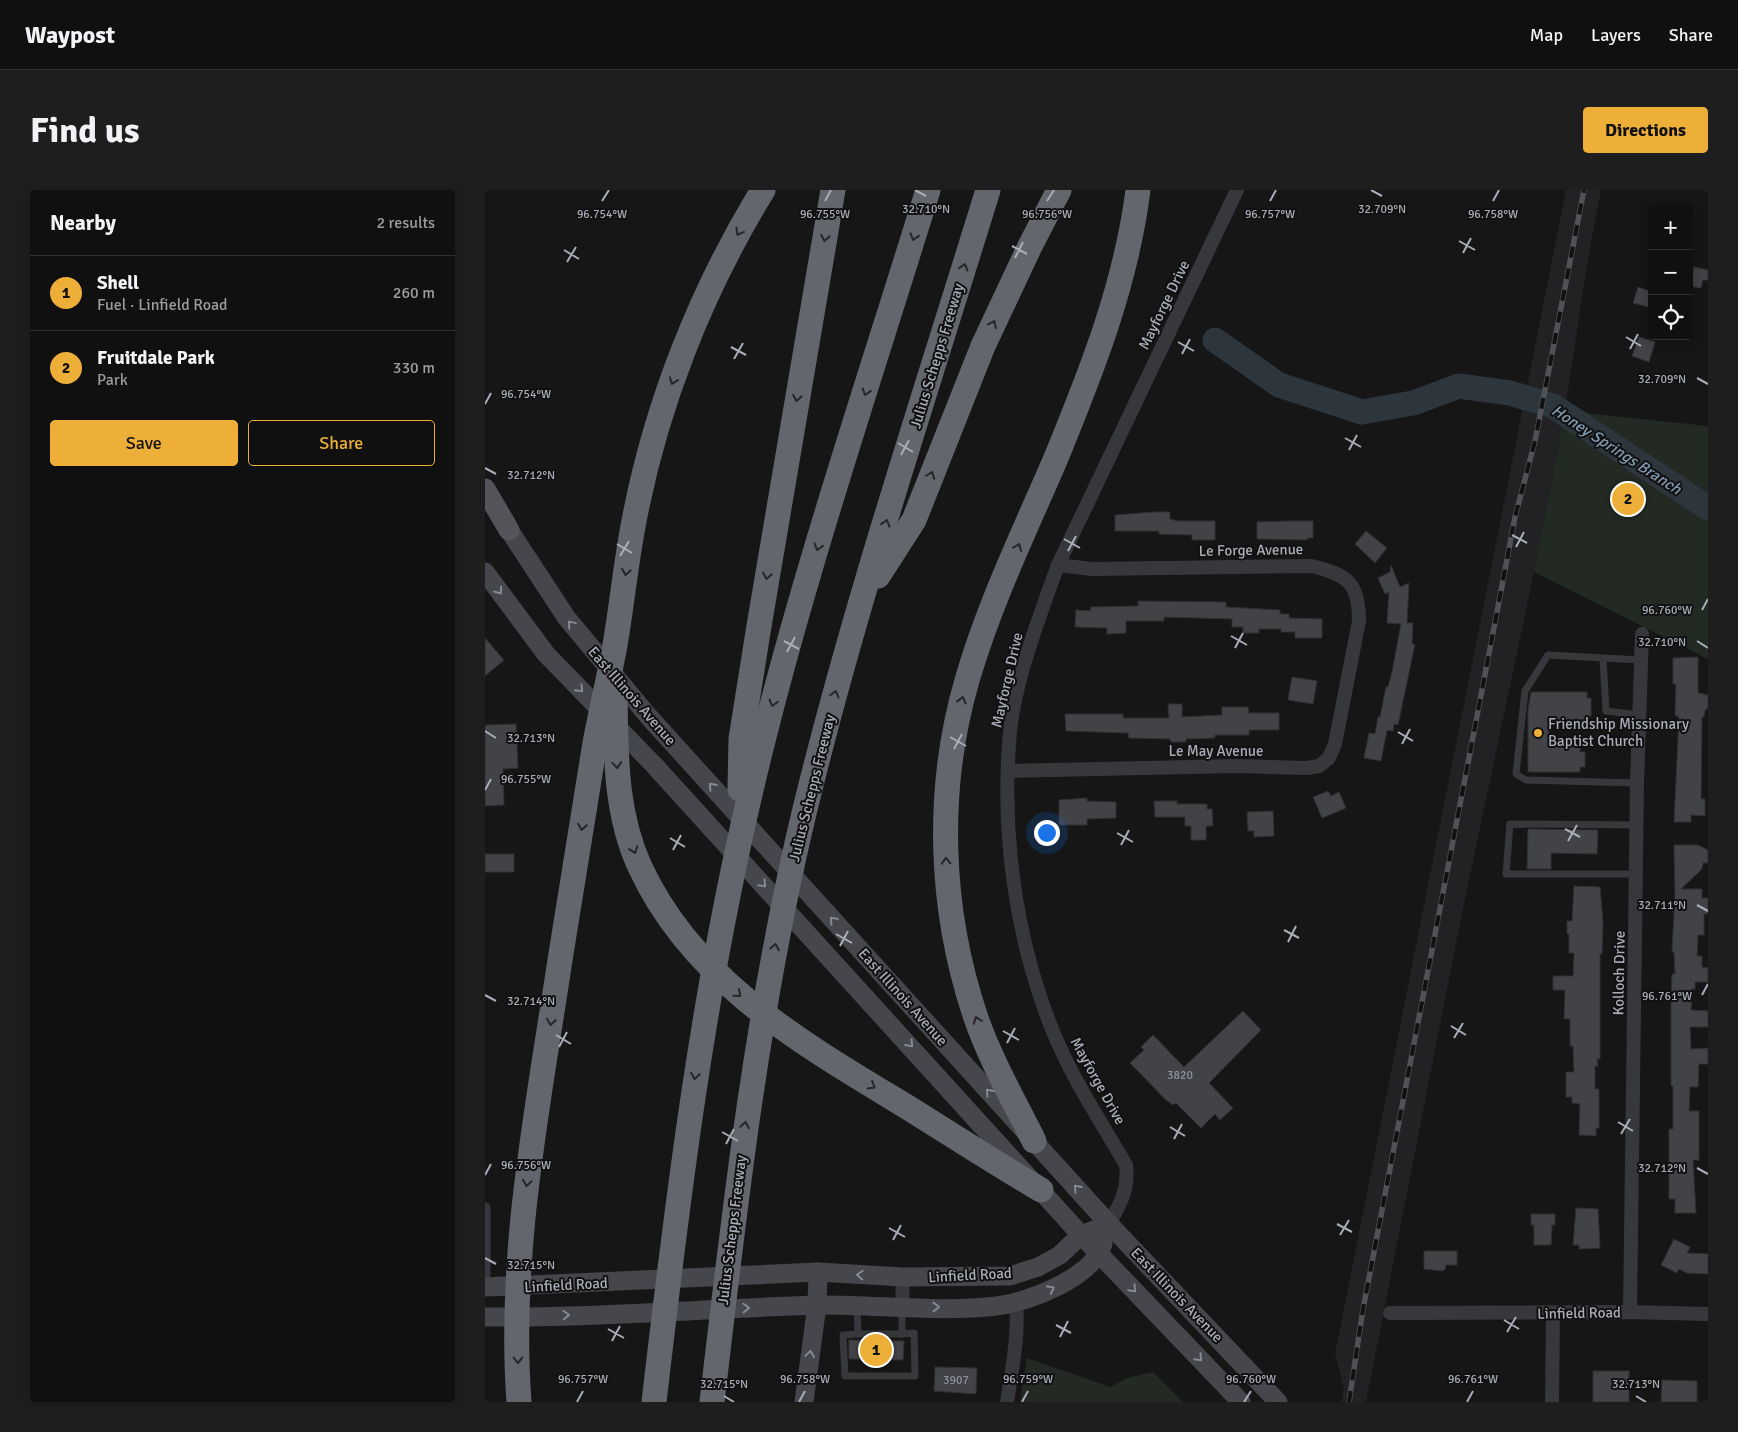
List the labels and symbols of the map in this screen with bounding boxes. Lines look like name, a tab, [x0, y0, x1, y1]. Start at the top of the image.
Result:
text: 32.710°N	[902, 202, 950, 217]
text: 32.709°N	[1358, 202, 1406, 217]
text: 96.754°W	[577, 207, 627, 222]
text: 96.755°W	[800, 207, 850, 222]
text: 96.756°W	[1022, 207, 1072, 222]
text: 96.757°W	[1245, 207, 1295, 222]
text: 96.758°W	[1468, 207, 1518, 222]
one-way arrow	[735, 227, 745, 236]
one-way arrow	[909, 232, 919, 240]
one-way arrow	[821, 234, 831, 242]
street label: Mayforge Drive	[1135, 257, 1193, 353]
one-way arrow	[959, 263, 969, 272]
street label: Julius Schepps Freeway	[906, 281, 968, 431]
one-way arrow	[987, 320, 997, 329]
text: 32.709°N	[1638, 372, 1686, 387]
one-way arrow	[669, 376, 679, 384]
text: 96.754°W	[501, 387, 551, 402]
one-way arrow	[862, 387, 872, 396]
one-way arrow	[793, 394, 803, 403]
water label: Honey Springs Branch	[1548, 400, 1686, 500]
text: 32.712°N	[507, 468, 555, 483]
one-way arrow	[925, 471, 936, 480]
pin: 2	[1612, 480, 1644, 518]
one-way arrow	[880, 519, 890, 527]
street label: Le Forge Avenue	[1199, 540, 1303, 560]
one-way arrow	[814, 543, 824, 551]
one-way arrow	[1012, 544, 1022, 552]
one-way arrow	[621, 568, 631, 576]
one-way arrow	[763, 571, 773, 580]
one-way arrow	[493, 585, 502, 595]
text: 96.760°W	[1642, 603, 1692, 618]
one-way arrow	[569, 621, 577, 630]
street label: Mayforge Drive	[987, 631, 1027, 729]
text: 32.710°N	[1638, 635, 1686, 650]
street label: East Illinois Avenue	[584, 643, 680, 749]
one-way arrow	[574, 684, 583, 693]
one-way arrow	[830, 690, 840, 698]
one-way arrow	[956, 695, 967, 704]
one-way arrow	[768, 699, 779, 708]
street label: Julius Schepps Freeway	[785, 713, 839, 863]
place label: Friendship Missionary Baptist Church	[1548, 715, 1689, 750]
marker: Friendship Missionary Baptist Church	[1532, 727, 1544, 739]
text: 32.713°N	[507, 731, 555, 746]
street label: Le May Avenue	[1168, 742, 1264, 760]
one-way arrow	[611, 761, 622, 769]
text: 96.755°W	[501, 772, 551, 787]
one-way arrow	[709, 783, 718, 792]
your location	[1034, 820, 1060, 846]
one-way arrow	[577, 822, 587, 831]
one-way arrow	[628, 845, 638, 854]
one-way arrow	[941, 857, 952, 865]
one-way arrow	[757, 879, 766, 888]
text: 32.711°N	[1638, 898, 1686, 913]
one-way arrow	[830, 916, 839, 925]
street label: Kolloch Drive	[1609, 930, 1629, 1016]
one-way arrow	[770, 942, 780, 951]
street label: East Illinois Avenue	[854, 945, 952, 1049]
one-way arrow	[733, 988, 742, 997]
text: 96.761°W	[1642, 989, 1692, 1004]
text: 32.714°N	[507, 994, 555, 1009]
one-way arrow	[973, 1016, 983, 1025]
one-way arrow	[546, 1018, 556, 1026]
street label: Mayforge Drive	[1067, 1034, 1129, 1128]
one-way arrow	[904, 1039, 913, 1048]
house number: 3820	[1167, 1068, 1193, 1083]
one-way arrow	[690, 1071, 700, 1080]
one-way arrow	[866, 1080, 875, 1090]
one-way arrow	[986, 1088, 995, 1097]
one-way arrow	[739, 1121, 750, 1129]
street label: Julius Schepps Freeway	[714, 1154, 750, 1306]
text: 96.756°W	[501, 1158, 551, 1173]
text: 32.712°N	[1638, 1161, 1686, 1176]
one-way arrow	[522, 1178, 532, 1187]
one-way arrow	[1073, 1184, 1082, 1193]
street label: East Illinois Avenue	[1127, 1244, 1227, 1346]
text: 32.715°N	[507, 1258, 555, 1273]
street label: Linfield Road	[928, 1264, 1012, 1286]
one-way arrow	[856, 1269, 864, 1280]
street label: Linfield Road	[524, 1274, 608, 1296]
one-way arrow	[1127, 1283, 1136, 1292]
one-way arrow	[1046, 1285, 1055, 1295]
one-way arrow	[932, 1302, 940, 1312]
one-way arrow	[742, 1303, 750, 1313]
street label: Linfield Road	[1537, 1303, 1621, 1323]
one-way arrow	[562, 1310, 570, 1320]
pin: 1	[860, 1331, 892, 1369]
one-way arrow	[805, 1349, 815, 1358]
one-way arrow	[1193, 1352, 1202, 1361]
one-way arrow	[513, 1356, 523, 1364]
text: 96.757°W	[558, 1372, 608, 1387]
text: 96.758°W	[780, 1372, 830, 1387]
text: 96.759°W	[1003, 1372, 1053, 1387]
text: 96.760°W	[1226, 1372, 1276, 1387]
text: 96.761°W	[1448, 1372, 1498, 1387]
house number: 3907	[943, 1373, 969, 1388]
text: 32.715°N	[700, 1377, 748, 1392]
text: 32.713°N	[1612, 1377, 1660, 1392]

